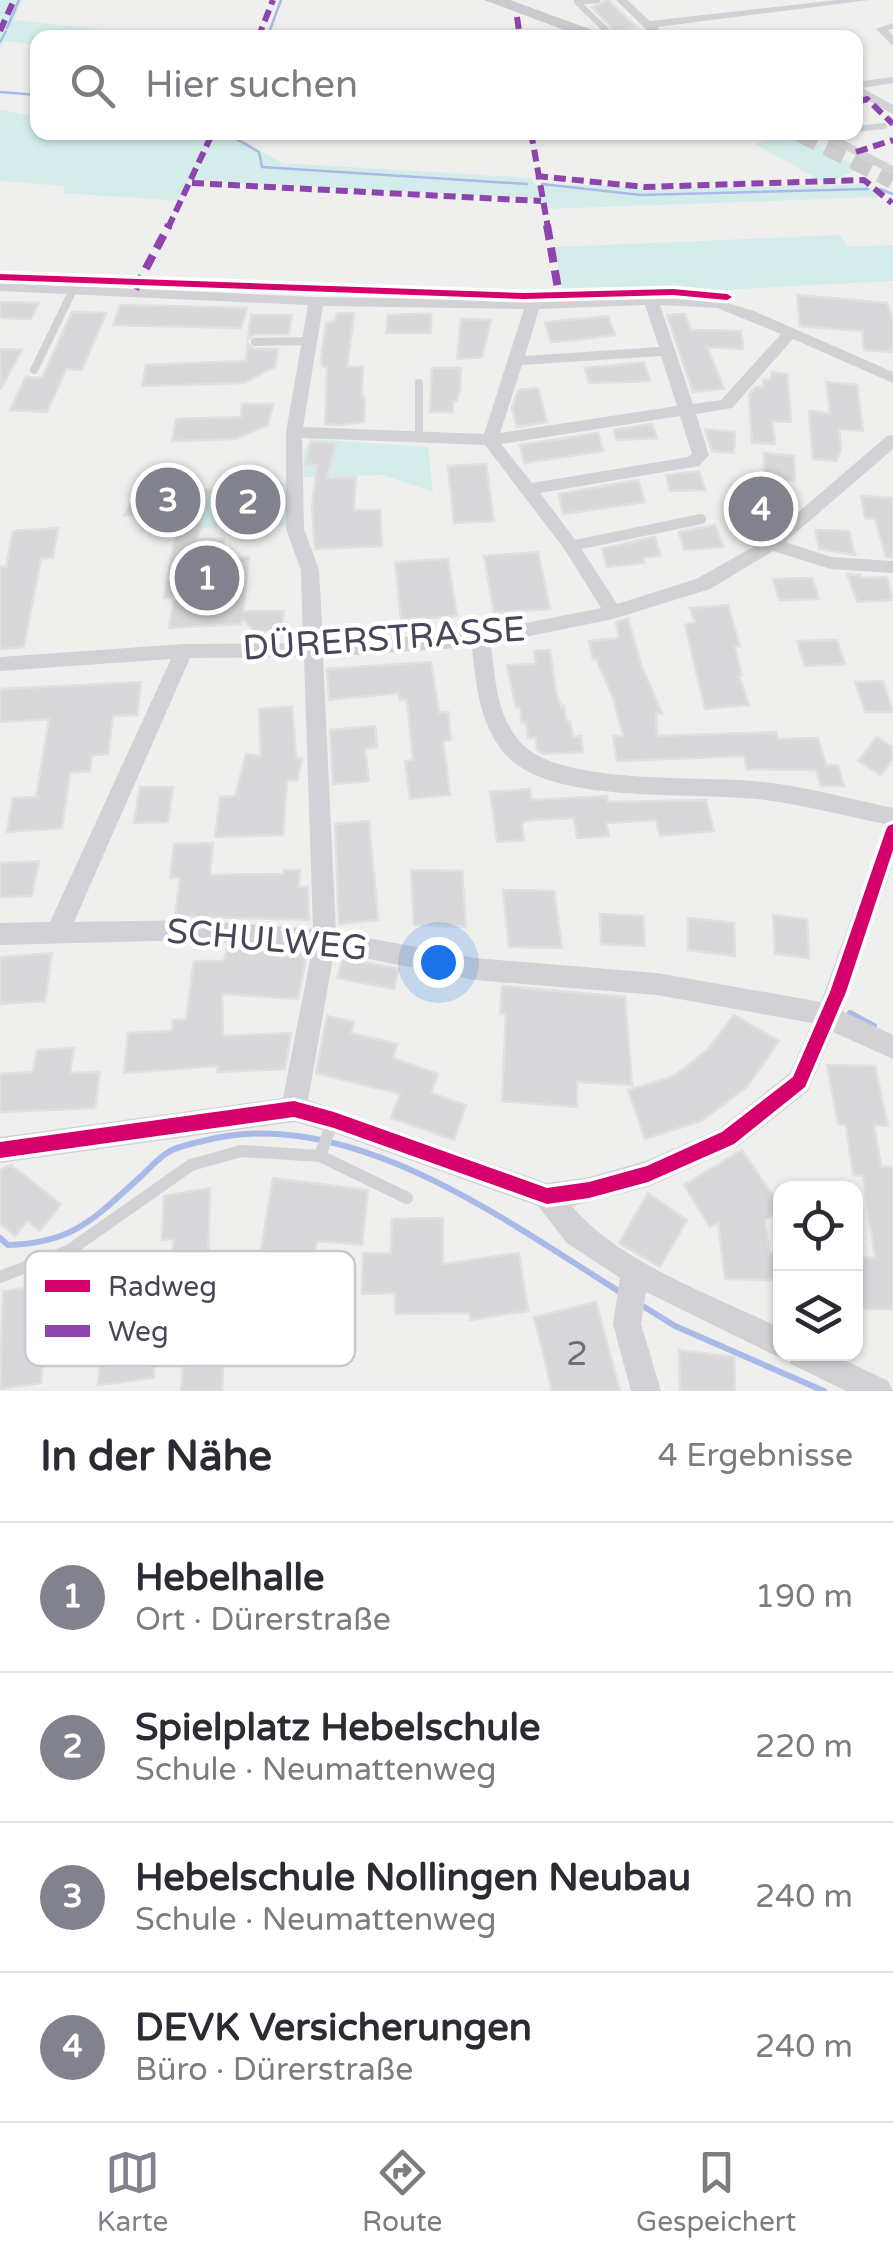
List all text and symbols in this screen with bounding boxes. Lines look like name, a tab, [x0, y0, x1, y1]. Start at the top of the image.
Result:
search box	[30, 30, 863, 140]
icon: search	[65, 58, 120, 113]
text: Hier suchen	[145, 62, 358, 108]
pin: 3	[136, 462, 200, 538]
pin: 2	[216, 464, 280, 540]
pin: 4	[728, 472, 794, 546]
pin: 1	[174, 540, 240, 616]
street label: DÜRERSTRASSE	[241, 608, 527, 670]
street label: SCHULWEG	[165, 910, 369, 970]
your location	[413, 937, 464, 988]
map controls	[773, 1181, 863, 1361]
button: locate	[773, 1181, 863, 1271]
legend	[25, 1251, 355, 1366]
text: Radweg	[108, 1270, 217, 1304]
button: layers	[773, 1271, 863, 1361]
text: Weg	[108, 1315, 169, 1349]
house number: 2	[566, 1333, 588, 1375]
text: In der Nähe	[40, 1431, 272, 1482]
text: 4 Ergebnisse	[658, 1437, 853, 1475]
text: Hebelhalle	[135, 1555, 325, 1601]
text: 1	[62, 1578, 83, 1616]
text: 190 m	[755, 1578, 853, 1616]
text: Ort · Dürerstraße	[135, 1601, 391, 1639]
text: Spielplatz Hebelschule	[135, 1705, 540, 1751]
text: 2	[62, 1728, 83, 1766]
text: 220 m	[755, 1728, 853, 1766]
text: Schule · Neumattenweg	[135, 1751, 496, 1789]
text: Hebelschule Nollingen Neubau	[135, 1855, 691, 1901]
text: 3	[62, 1878, 83, 1916]
text: 240 m	[755, 1878, 853, 1916]
text: Schule · Neumattenweg	[135, 1901, 496, 1939]
text: DEVK Versicherungen	[135, 2005, 532, 2051]
text: 4	[62, 2028, 83, 2066]
text: 240 m	[755, 2028, 853, 2066]
text: Büro · Dürerstraße	[135, 2051, 413, 2089]
tab: Karte	[97, 2145, 168, 2239]
tab: Route	[362, 2145, 442, 2239]
tab: Gespeichert	[636, 2145, 796, 2239]

